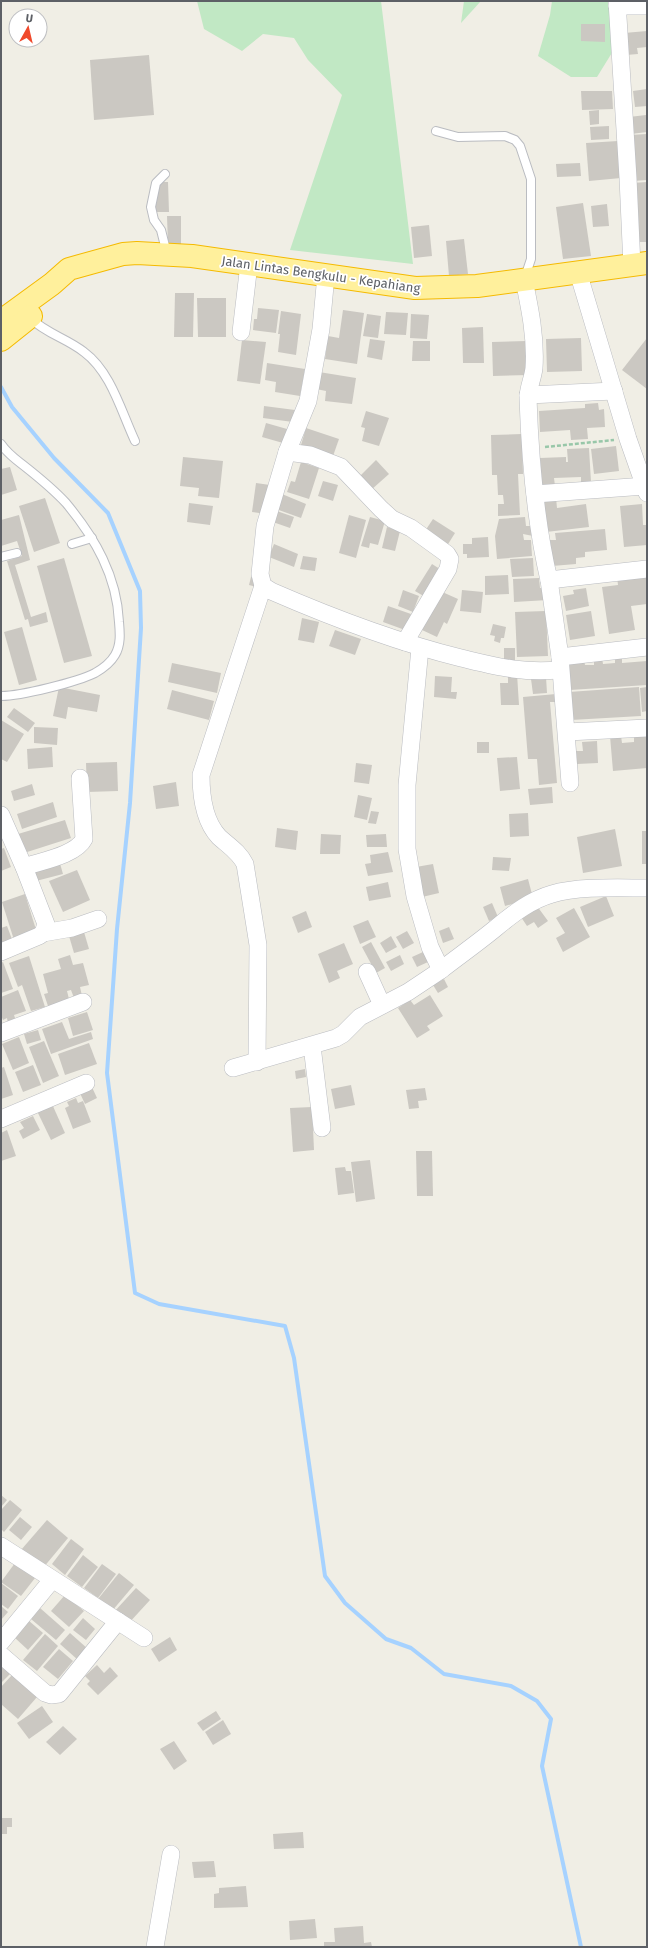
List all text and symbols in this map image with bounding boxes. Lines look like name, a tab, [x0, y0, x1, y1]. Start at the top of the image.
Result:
north arrow	[8, 8, 48, 48]
text: U	[25, 12, 34, 26]
street label: Jalan Lintas Bengkulu - Kepahiang	[221, 253, 422, 296]

